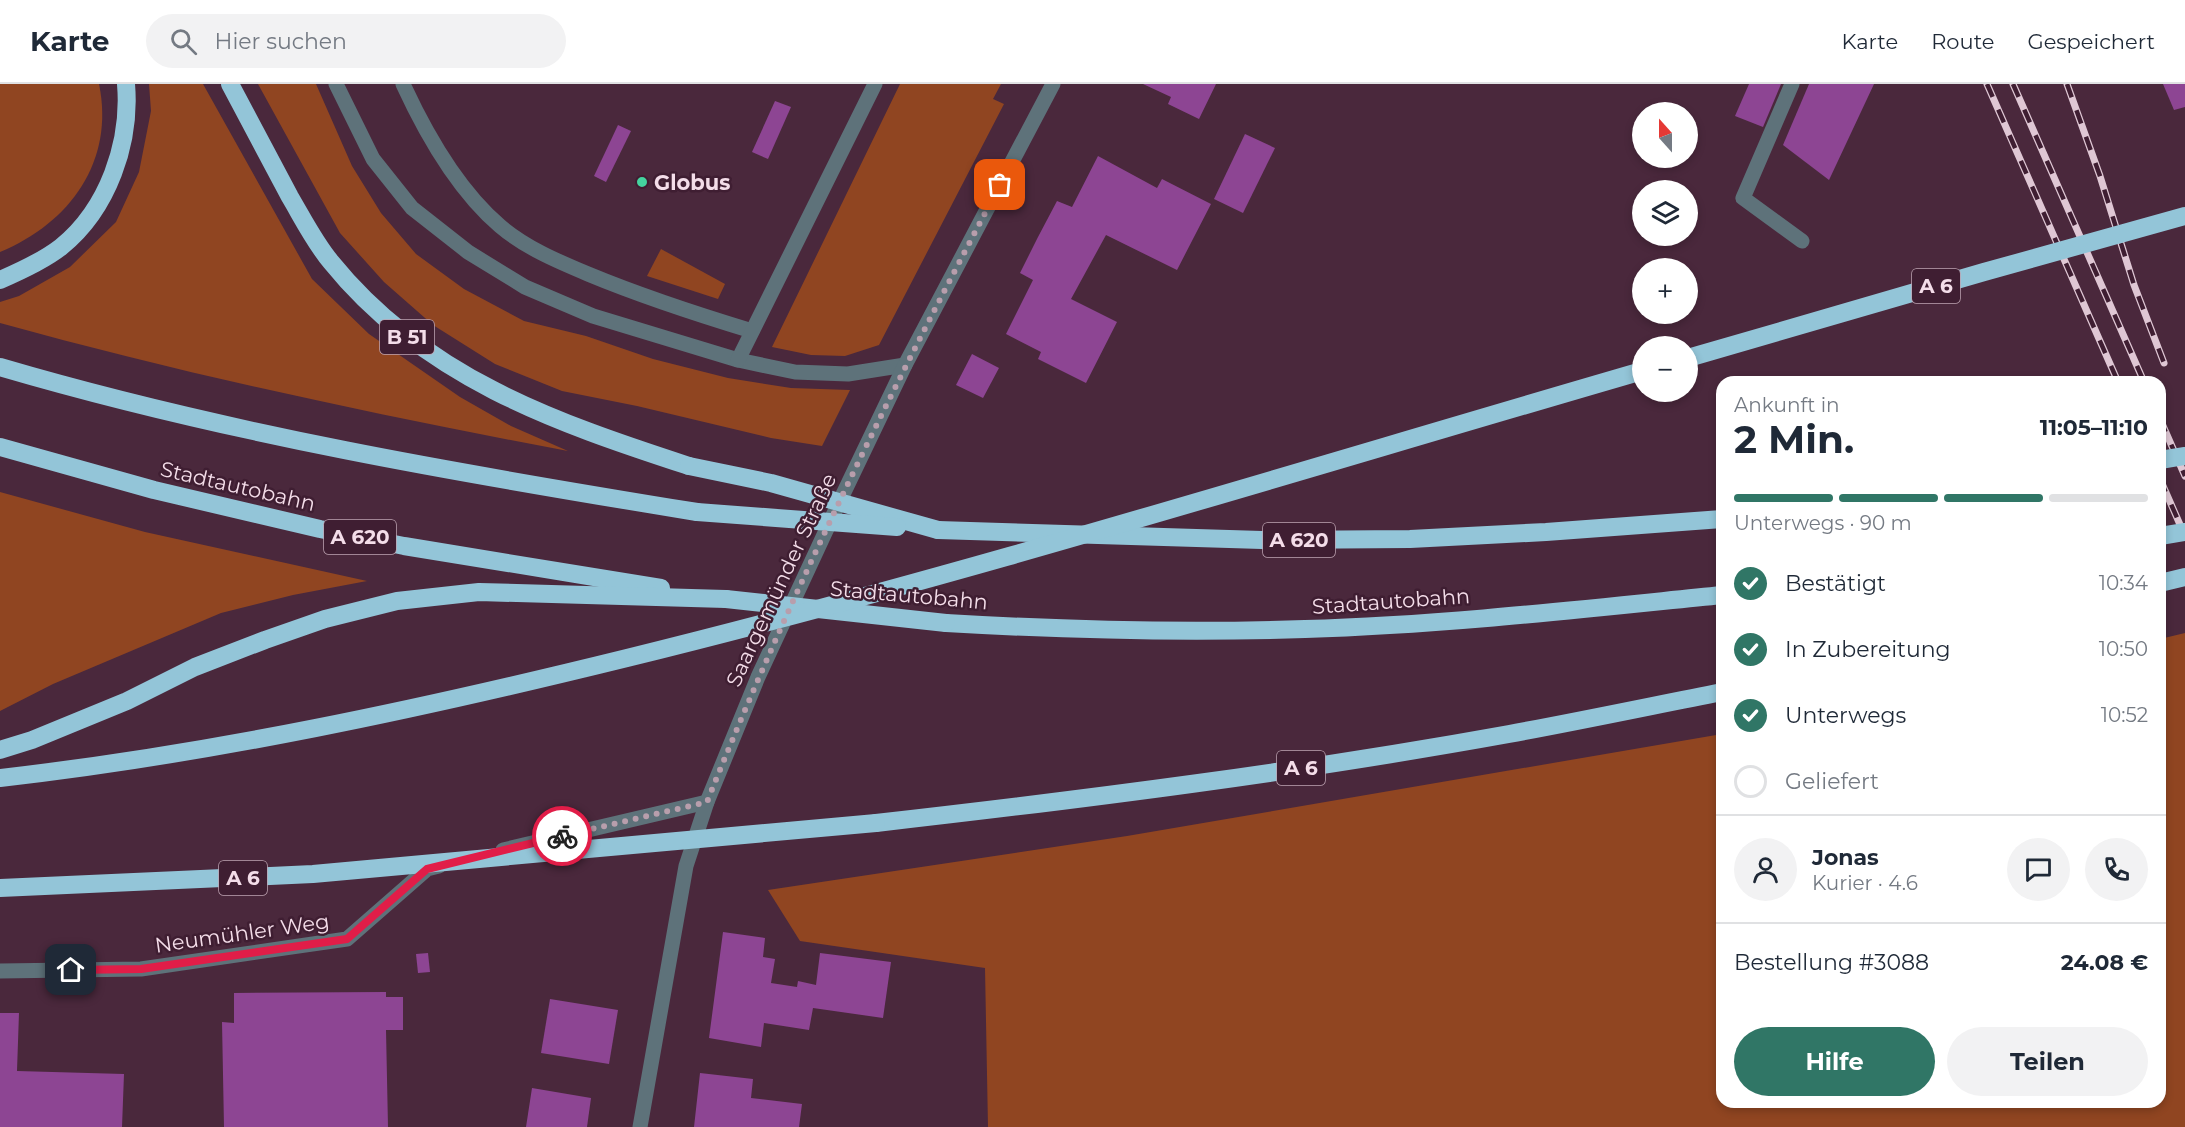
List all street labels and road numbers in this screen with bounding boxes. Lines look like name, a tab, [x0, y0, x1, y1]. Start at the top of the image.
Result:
road number: A 6	[1912, 269, 1960, 303]
road number: B 51	[380, 320, 434, 354]
street label: Stadtautobahn	[158, 456, 318, 516]
street label: Saargemünder Straße	[721, 469, 841, 691]
road number: A 620	[324, 520, 396, 554]
road number: A 620	[1263, 523, 1335, 557]
street label: Stadtautobahn	[829, 576, 989, 614]
street label: Stadtautobahn	[1311, 583, 1471, 619]
road number: A 6	[1277, 751, 1325, 785]
road number: A 6	[219, 861, 267, 895]
street label: Neumühler Weg	[153, 908, 331, 958]

